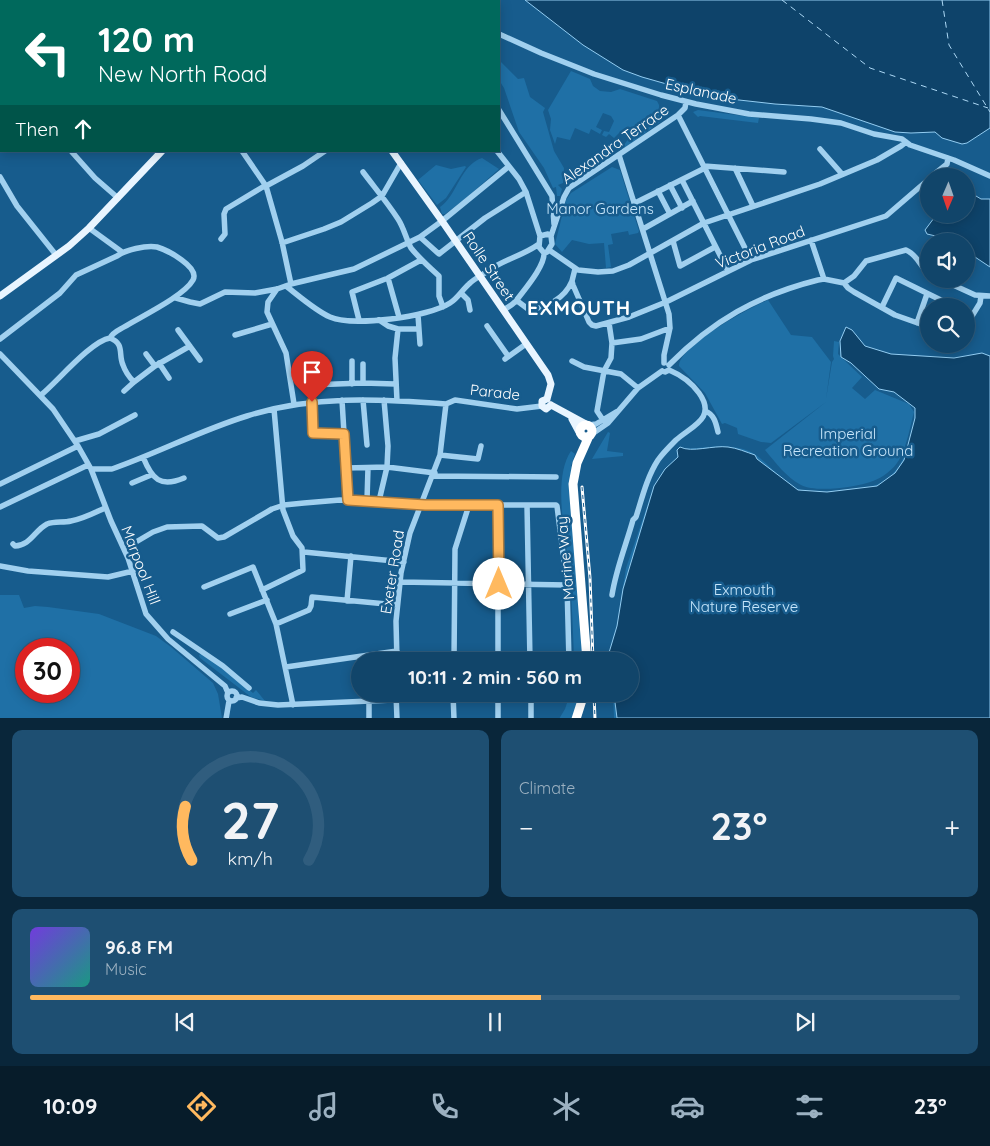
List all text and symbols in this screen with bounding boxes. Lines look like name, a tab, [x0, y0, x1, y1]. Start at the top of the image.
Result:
text: 120 m	[98, 17, 195, 61]
icon: left	[15, 20, 80, 85]
text: New North Road	[98, 60, 267, 88]
street label: Esplanade	[664, 74, 738, 108]
street label: Alexandra Terrace	[558, 100, 672, 188]
icon: ahead	[69, 115, 97, 143]
text: Then	[15, 117, 59, 141]
north arrow	[920, 168, 975, 222]
map controls	[920, 168, 975, 353]
park label: Manor Gardens	[546, 199, 654, 218]
street label: Victoria Road	[713, 221, 807, 273]
street label: Rolle Street	[459, 228, 519, 304]
button: sound	[920, 233, 975, 288]
district label: EXMOUTH	[527, 295, 631, 320]
button: search	[920, 298, 975, 353]
pin	[291, 351, 333, 402]
icon: arrive	[298, 358, 326, 386]
street label: Parade	[469, 380, 521, 404]
park label: Imperial Recreation Ground	[783, 424, 913, 460]
street label: Marine Way	[552, 515, 578, 601]
street label: Marpool Hill	[117, 523, 165, 607]
street label: Exeter Road	[376, 529, 408, 615]
position arrow	[472, 557, 524, 609]
park label: Exmouth Nature Reserve	[690, 580, 798, 616]
speed limit sign: 30	[15, 638, 80, 703]
text: 10:11 · 2 min · 560 m	[408, 665, 582, 689]
text: Climate	[519, 778, 575, 798]
text: 27	[221, 787, 280, 852]
text: 23°	[710, 802, 767, 850]
text: −	[519, 810, 534, 845]
text: +	[944, 810, 960, 845]
text: km/h	[228, 847, 273, 869]
text: 96.8 FM	[105, 935, 173, 959]
text: Music	[105, 959, 147, 979]
icon: previous	[171, 1008, 199, 1036]
icon: pause	[481, 1008, 509, 1036]
icon: next	[791, 1008, 819, 1036]
icon: directions	[184, 1089, 219, 1124]
icon: music	[306, 1089, 341, 1124]
icon: phone	[427, 1089, 462, 1124]
icon: climate	[549, 1089, 584, 1124]
icon: car	[670, 1089, 705, 1124]
icon: filters	[792, 1089, 827, 1124]
text: 10:09	[43, 1092, 97, 1120]
text: 23°	[914, 1092, 947, 1120]

